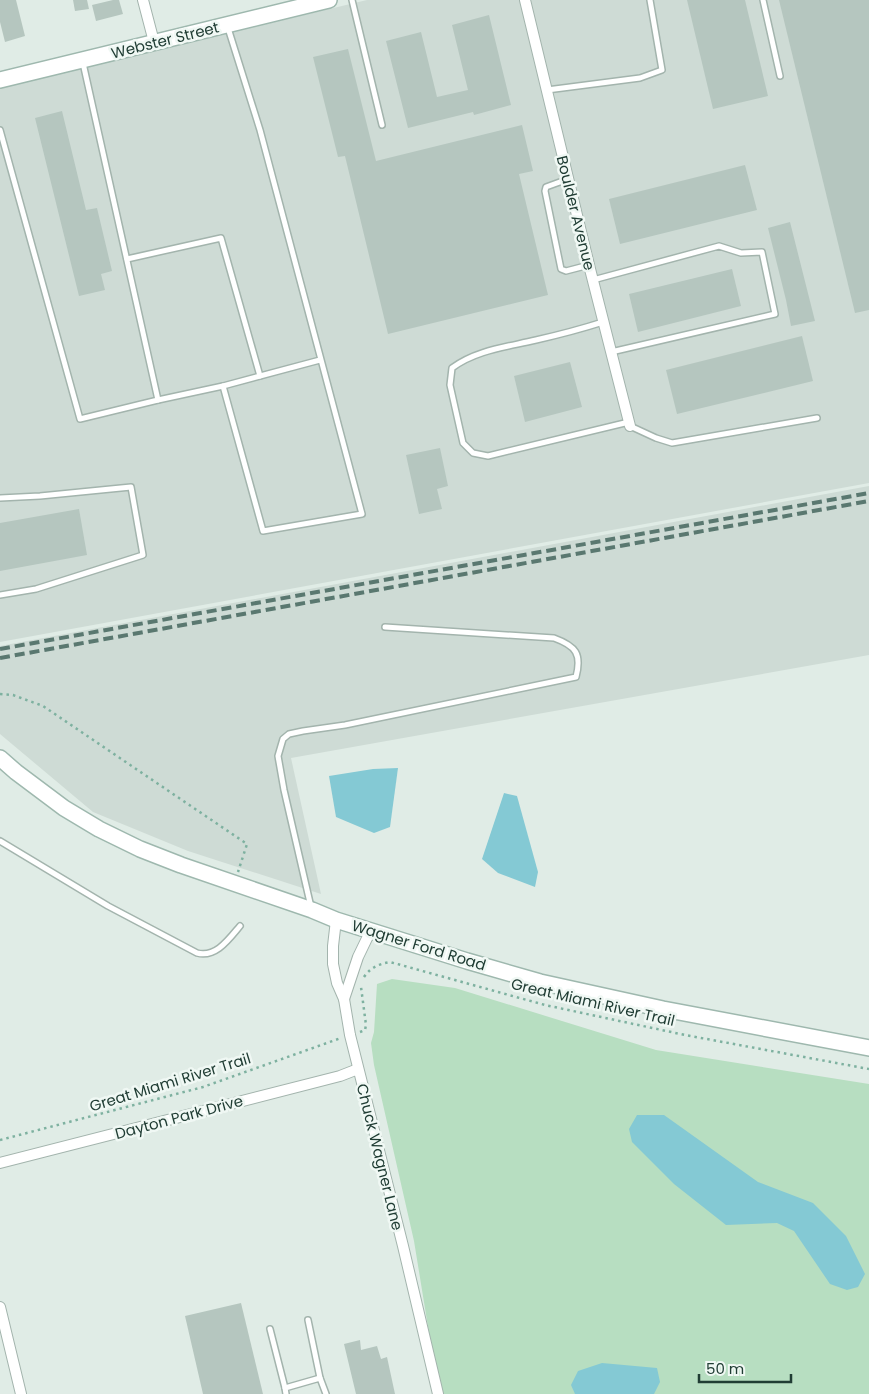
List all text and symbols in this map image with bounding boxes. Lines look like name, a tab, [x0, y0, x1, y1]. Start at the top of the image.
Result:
street label: Webster Street	[109, 16, 221, 64]
street label: Boulder Avenue	[552, 153, 600, 273]
street label: Wagner Ford Road	[349, 915, 489, 975]
street label: Great Miami River Trail	[509, 973, 677, 1031]
street label: Great Miami River Trail	[87, 1047, 253, 1117]
street label: Chuck Wagner Lane	[352, 1081, 408, 1233]
street label: Dayton Park Drive	[113, 1090, 245, 1144]
scale bar	[699, 1352, 792, 1384]
text: 50 m	[706, 1358, 744, 1379]

